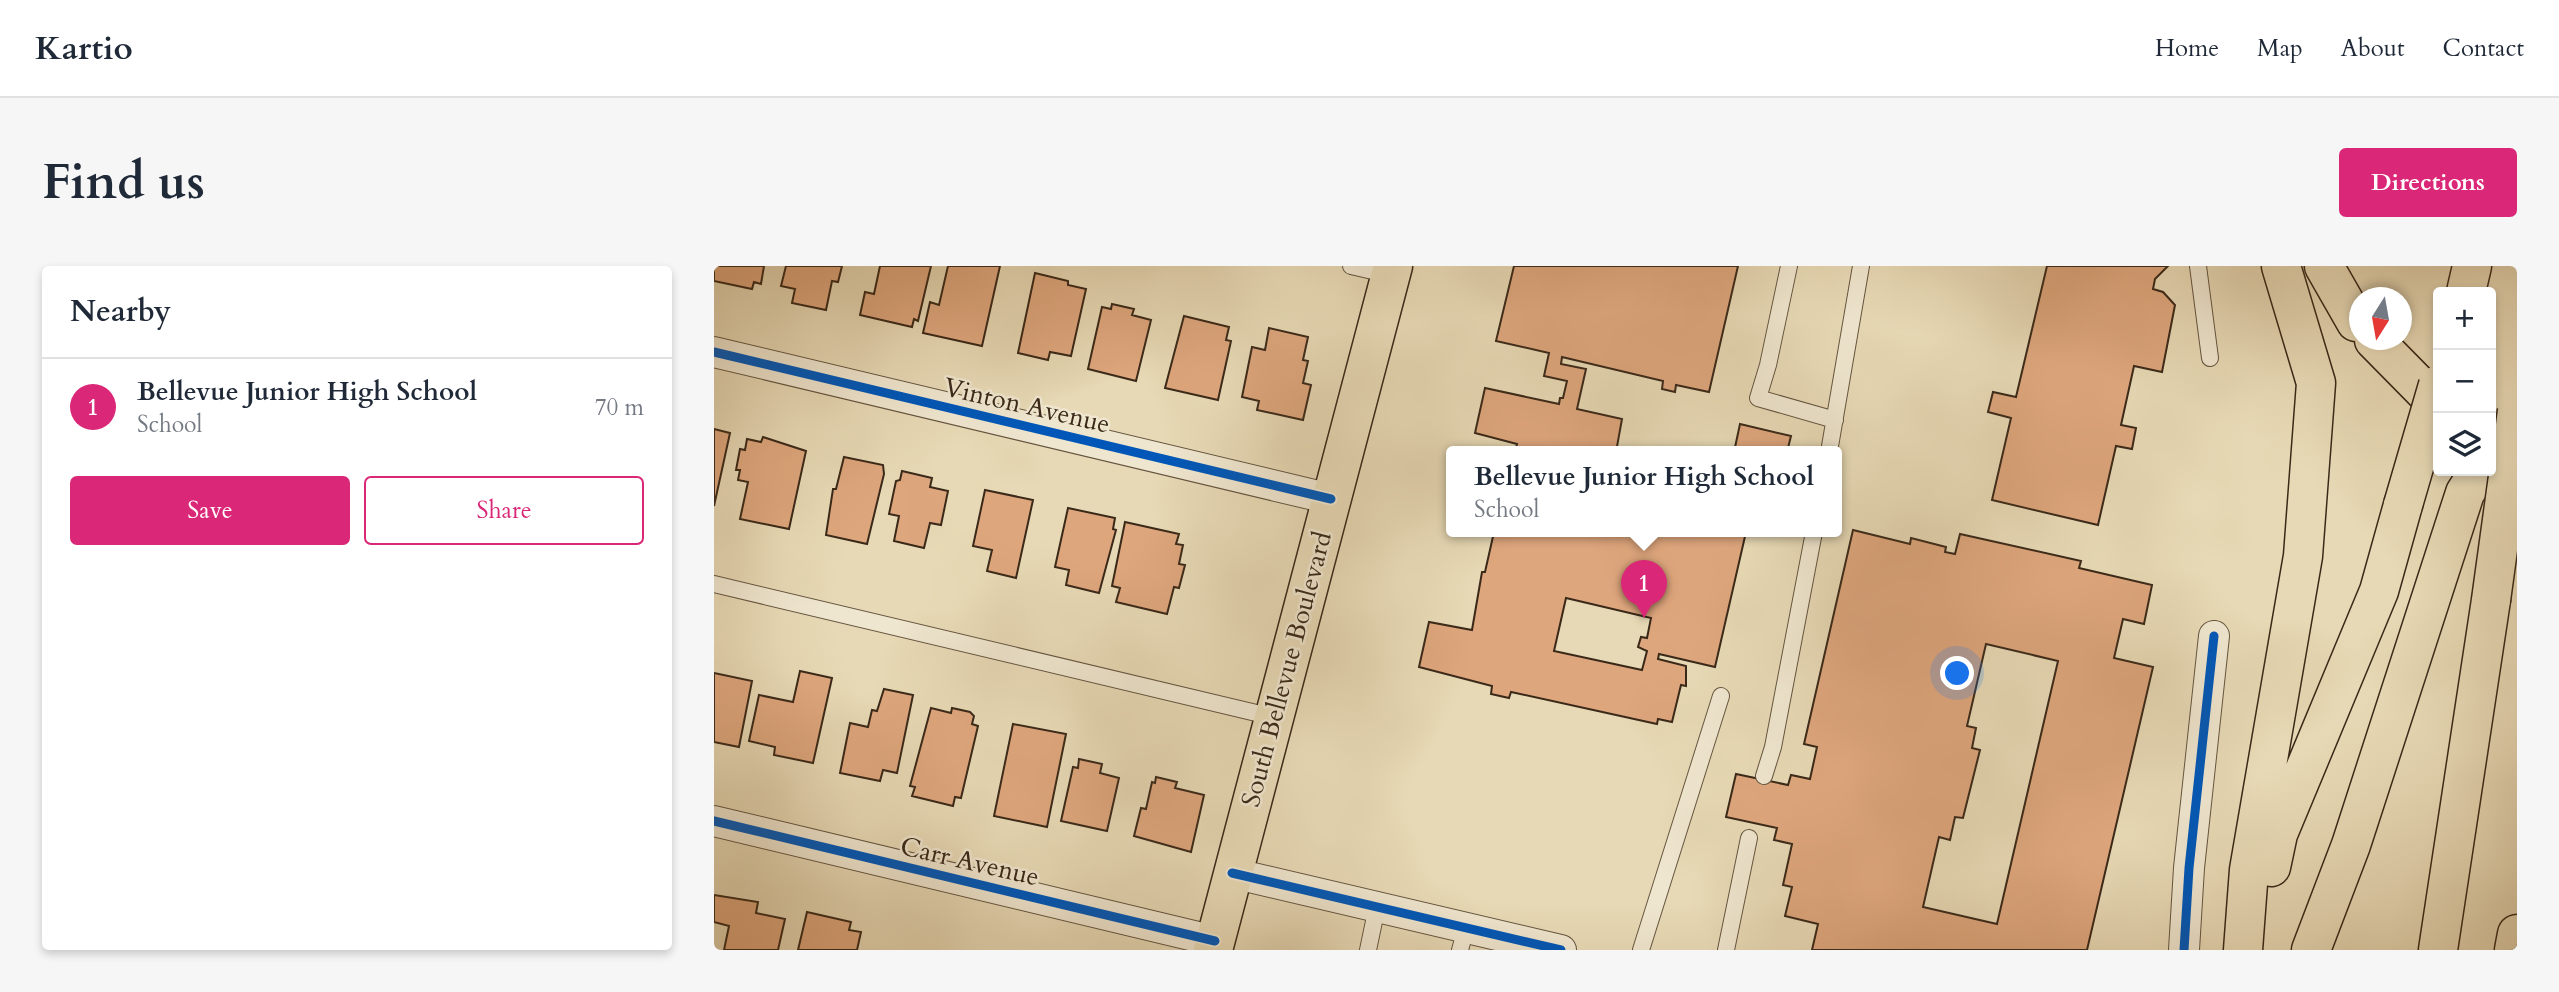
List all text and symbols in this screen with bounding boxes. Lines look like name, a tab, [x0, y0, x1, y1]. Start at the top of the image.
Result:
text: Kartio	[35, 26, 133, 71]
text: Home	[2155, 32, 2219, 65]
text: Map	[2257, 32, 2303, 65]
text: About	[2341, 32, 2405, 65]
text: Contact	[2443, 32, 2524, 65]
button: Directions	[2339, 148, 2517, 217]
text: Find us	[42, 149, 205, 216]
north arrow	[2349, 287, 2412, 350]
map controls	[2433, 287, 2496, 476]
button: +	[2433, 287, 2496, 350]
text: Nearby	[70, 291, 171, 332]
button: −	[2433, 350, 2496, 413]
street label: Vinton Avenue	[940, 369, 1113, 442]
text: Bellevue Junior High School	[137, 374, 477, 409]
text: 1	[87, 392, 99, 423]
text: 70 m	[595, 392, 644, 423]
text: School	[137, 409, 202, 440]
button: layers	[2433, 413, 2496, 476]
popup	[1446, 446, 1842, 537]
text: Bellevue Junior High School	[1474, 459, 1814, 494]
button: Save	[70, 476, 350, 545]
button: Share	[364, 476, 644, 545]
text: School	[1474, 494, 1539, 525]
street label: South Bellevue Boulevard	[1233, 527, 1340, 811]
pin: 1	[1621, 560, 1667, 618]
your location	[1940, 656, 1974, 690]
street label: Carr Avenue	[897, 829, 1043, 894]

